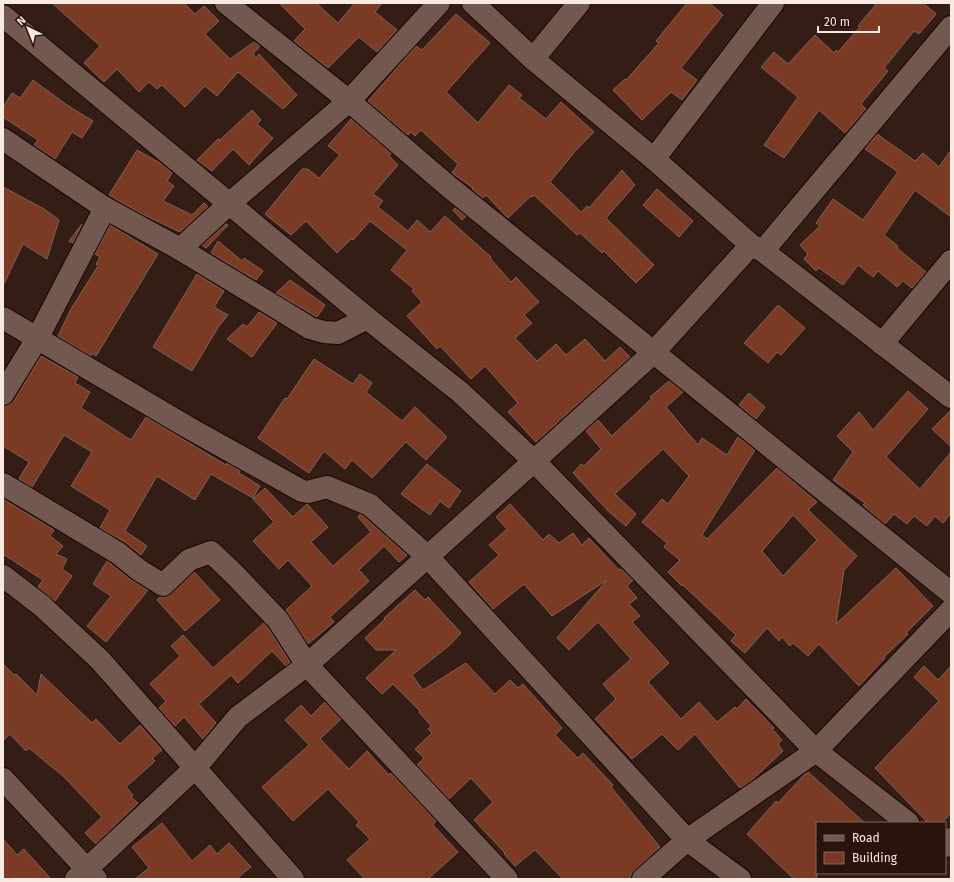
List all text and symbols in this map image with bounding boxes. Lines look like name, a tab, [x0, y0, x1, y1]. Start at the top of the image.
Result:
north arrow	[8, 8, 48, 48]
scale bar	[818, 8, 879, 34]
text: N	[14, 14, 29, 28]
text: 20 m	[824, 15, 850, 29]
legend	[816, 822, 946, 874]
text: Road	[852, 831, 880, 845]
text: Building	[852, 851, 898, 865]

